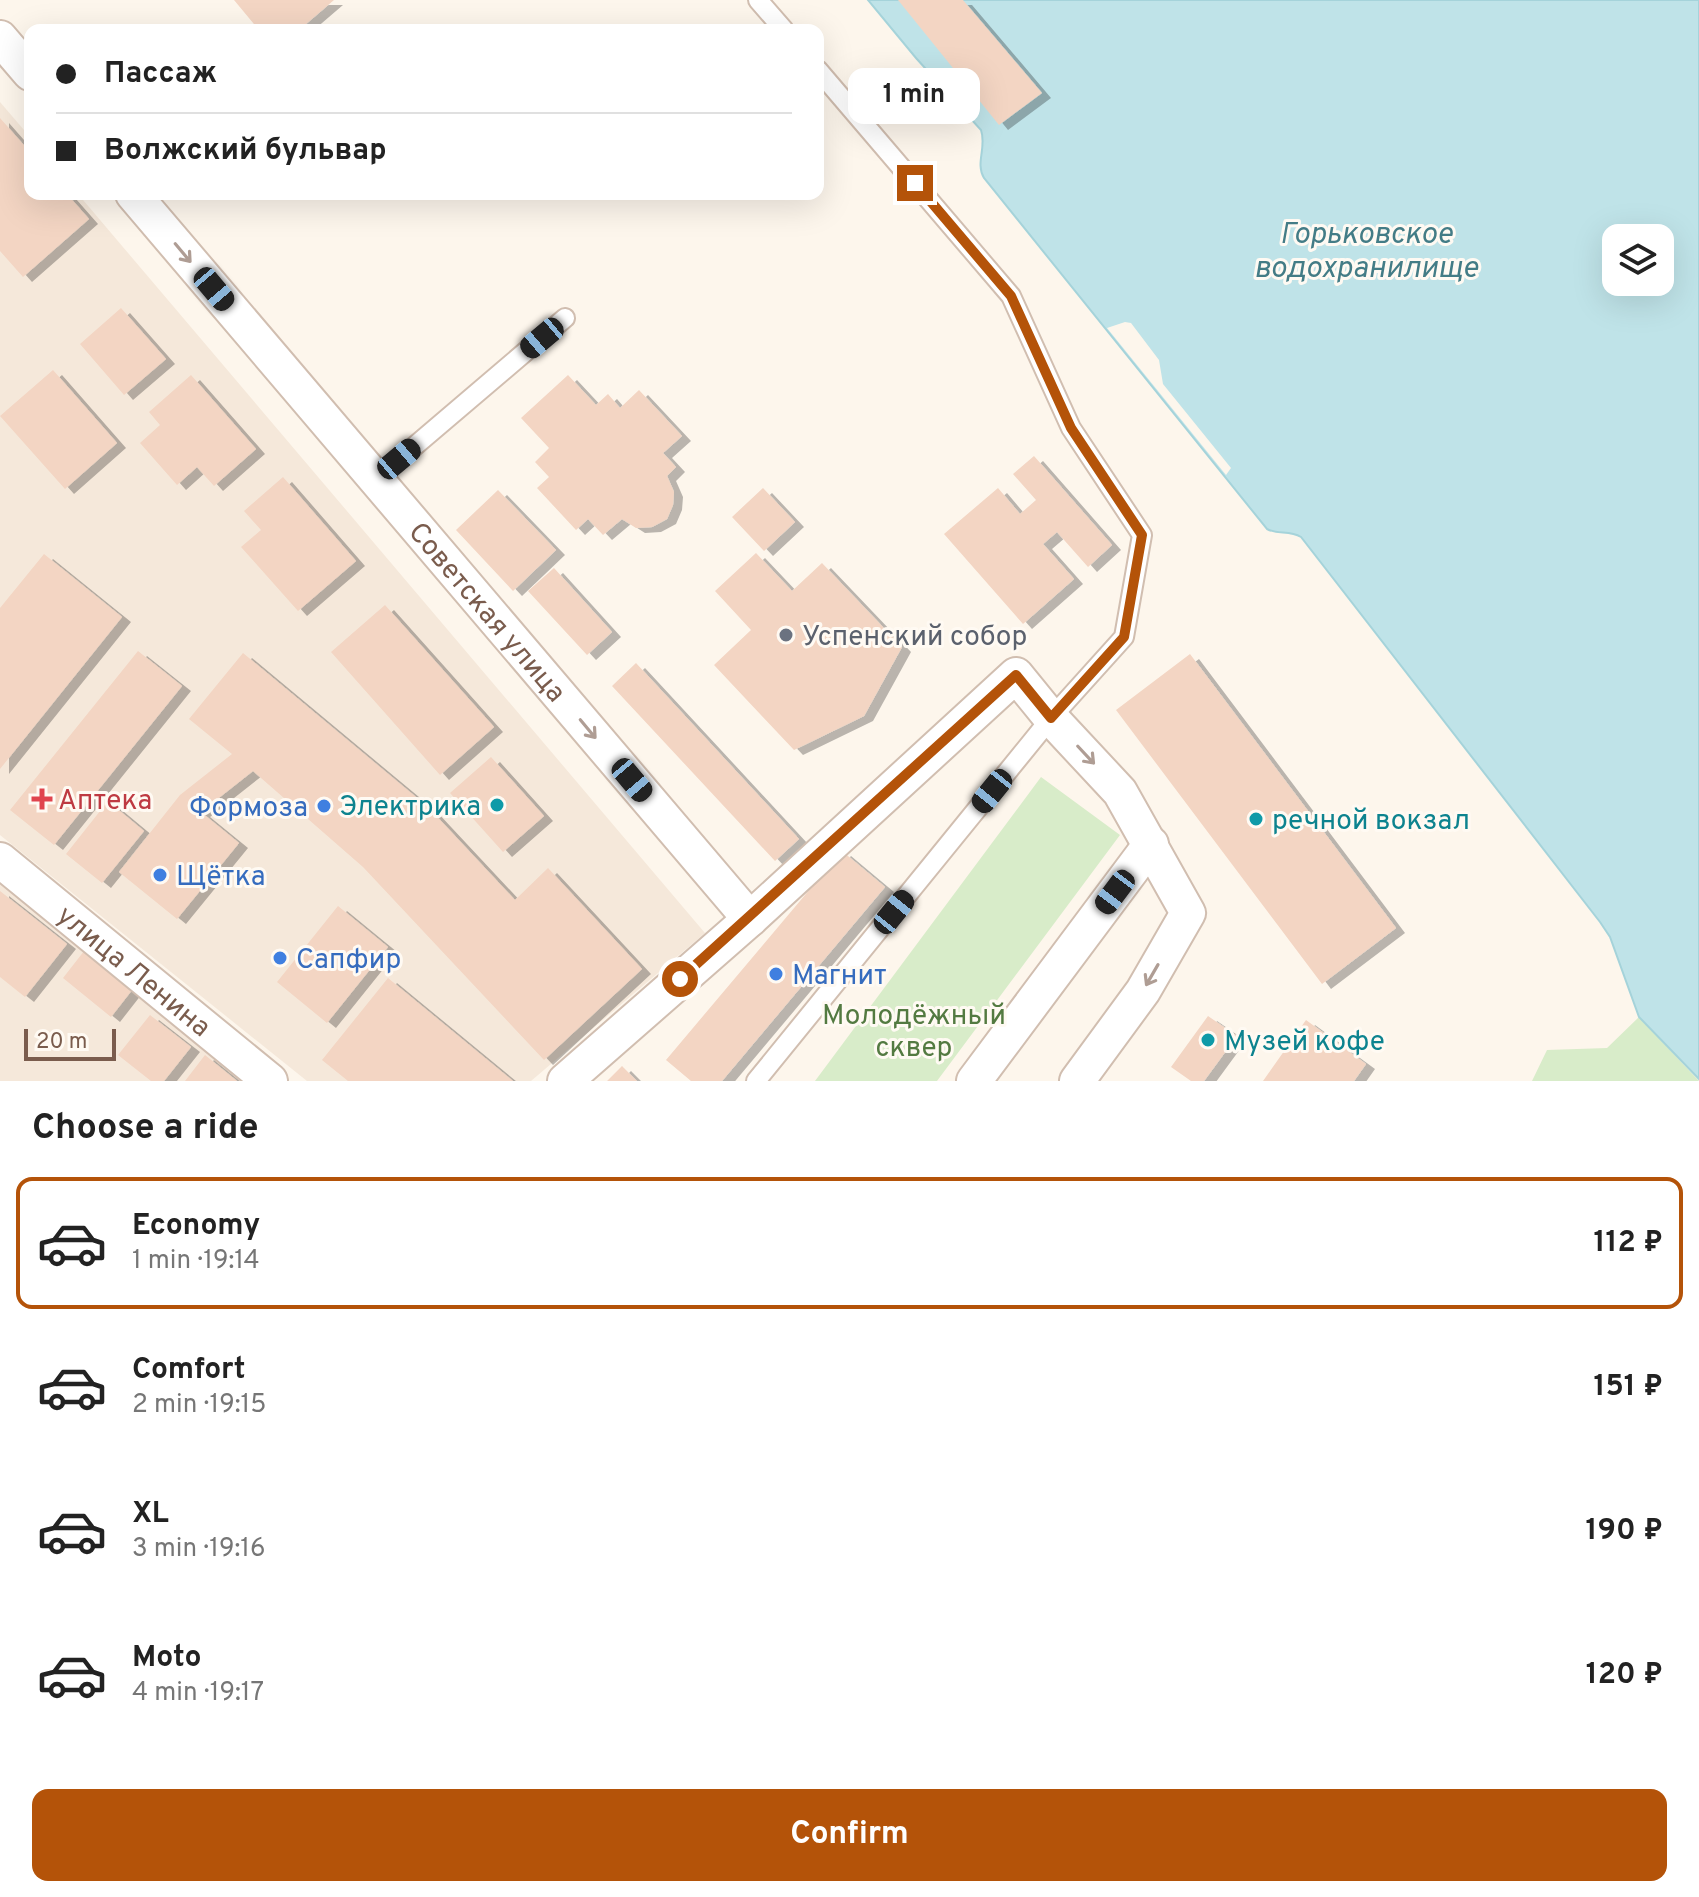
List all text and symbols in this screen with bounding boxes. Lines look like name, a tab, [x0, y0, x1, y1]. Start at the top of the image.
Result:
text: Пассаж	[104, 56, 217, 93]
callout: 1 min	[849, 67, 981, 123]
text: 1 min	[883, 79, 945, 112]
text: Волжский бульвар	[104, 133, 386, 170]
route end	[897, 165, 933, 201]
water label: Горьковское водохранилище	[1254, 217, 1479, 288]
map controls	[1602, 224, 1674, 296]
button: layers	[1602, 224, 1674, 296]
one-way arrow	[174, 243, 192, 263]
car	[189, 263, 239, 315]
car	[516, 313, 568, 363]
car	[373, 434, 425, 484]
street label: Советская улица	[399, 516, 573, 711]
place label: Успенский собор	[802, 620, 1027, 656]
marker: Успенский собор	[777, 626, 795, 644]
one-way arrow	[579, 718, 597, 738]
one-way arrow	[1076, 745, 1094, 765]
car	[607, 754, 657, 806]
car	[968, 765, 1016, 817]
place label: Аптека	[58, 784, 152, 820]
marker: Аптека	[33, 790, 51, 808]
place label: Электрика	[339, 790, 481, 826]
place label: Формоза	[189, 791, 308, 827]
marker: Электрика	[488, 796, 506, 814]
marker: Формоза	[315, 797, 333, 815]
place label: речной вокзал	[1272, 804, 1470, 840]
marker: речной вокзал	[1247, 810, 1265, 828]
place label: Щётка	[176, 860, 265, 896]
marker: Щётка	[151, 866, 169, 884]
car	[1091, 866, 1139, 918]
car	[870, 886, 918, 938]
street label: улица Ленина	[48, 899, 217, 1046]
place label: Сапфир	[296, 943, 401, 979]
marker: Сапфир	[271, 949, 289, 967]
place label: Магнит	[792, 959, 887, 995]
route start	[662, 961, 698, 997]
one-way arrow	[1144, 963, 1160, 986]
marker: Магнит	[767, 965, 785, 983]
park label: Молодёжный сквер	[822, 999, 1006, 1067]
scale bar	[24, 1025, 116, 1061]
place label: Музей кофе	[1224, 1025, 1385, 1061]
text: 20 m	[36, 1029, 87, 1056]
marker: Музей кофе	[1199, 1031, 1217, 1049]
text: Choose a ride	[32, 1106, 258, 1152]
icon: car	[36, 1207, 108, 1279]
text: Economy	[132, 1208, 260, 1245]
text: 112 ₽	[1593, 1225, 1663, 1262]
text: 1 min · 19:14	[132, 1245, 260, 1278]
icon: car	[36, 1351, 108, 1423]
text: Comfort	[132, 1352, 245, 1389]
text: 151 ₽	[1593, 1369, 1663, 1406]
text: 2 min · 19:15	[132, 1389, 266, 1422]
icon: car	[36, 1495, 108, 1567]
text: XL	[132, 1496, 169, 1533]
text: 190 ₽	[1586, 1513, 1663, 1550]
text: 3 min · 19:16	[132, 1533, 266, 1566]
icon: car	[36, 1639, 108, 1711]
text: Moto	[132, 1640, 202, 1677]
text: 120 ₽	[1586, 1657, 1663, 1694]
text: 4 min · 19:17	[132, 1677, 264, 1710]
button: Confirm	[32, 1789, 1667, 1881]

